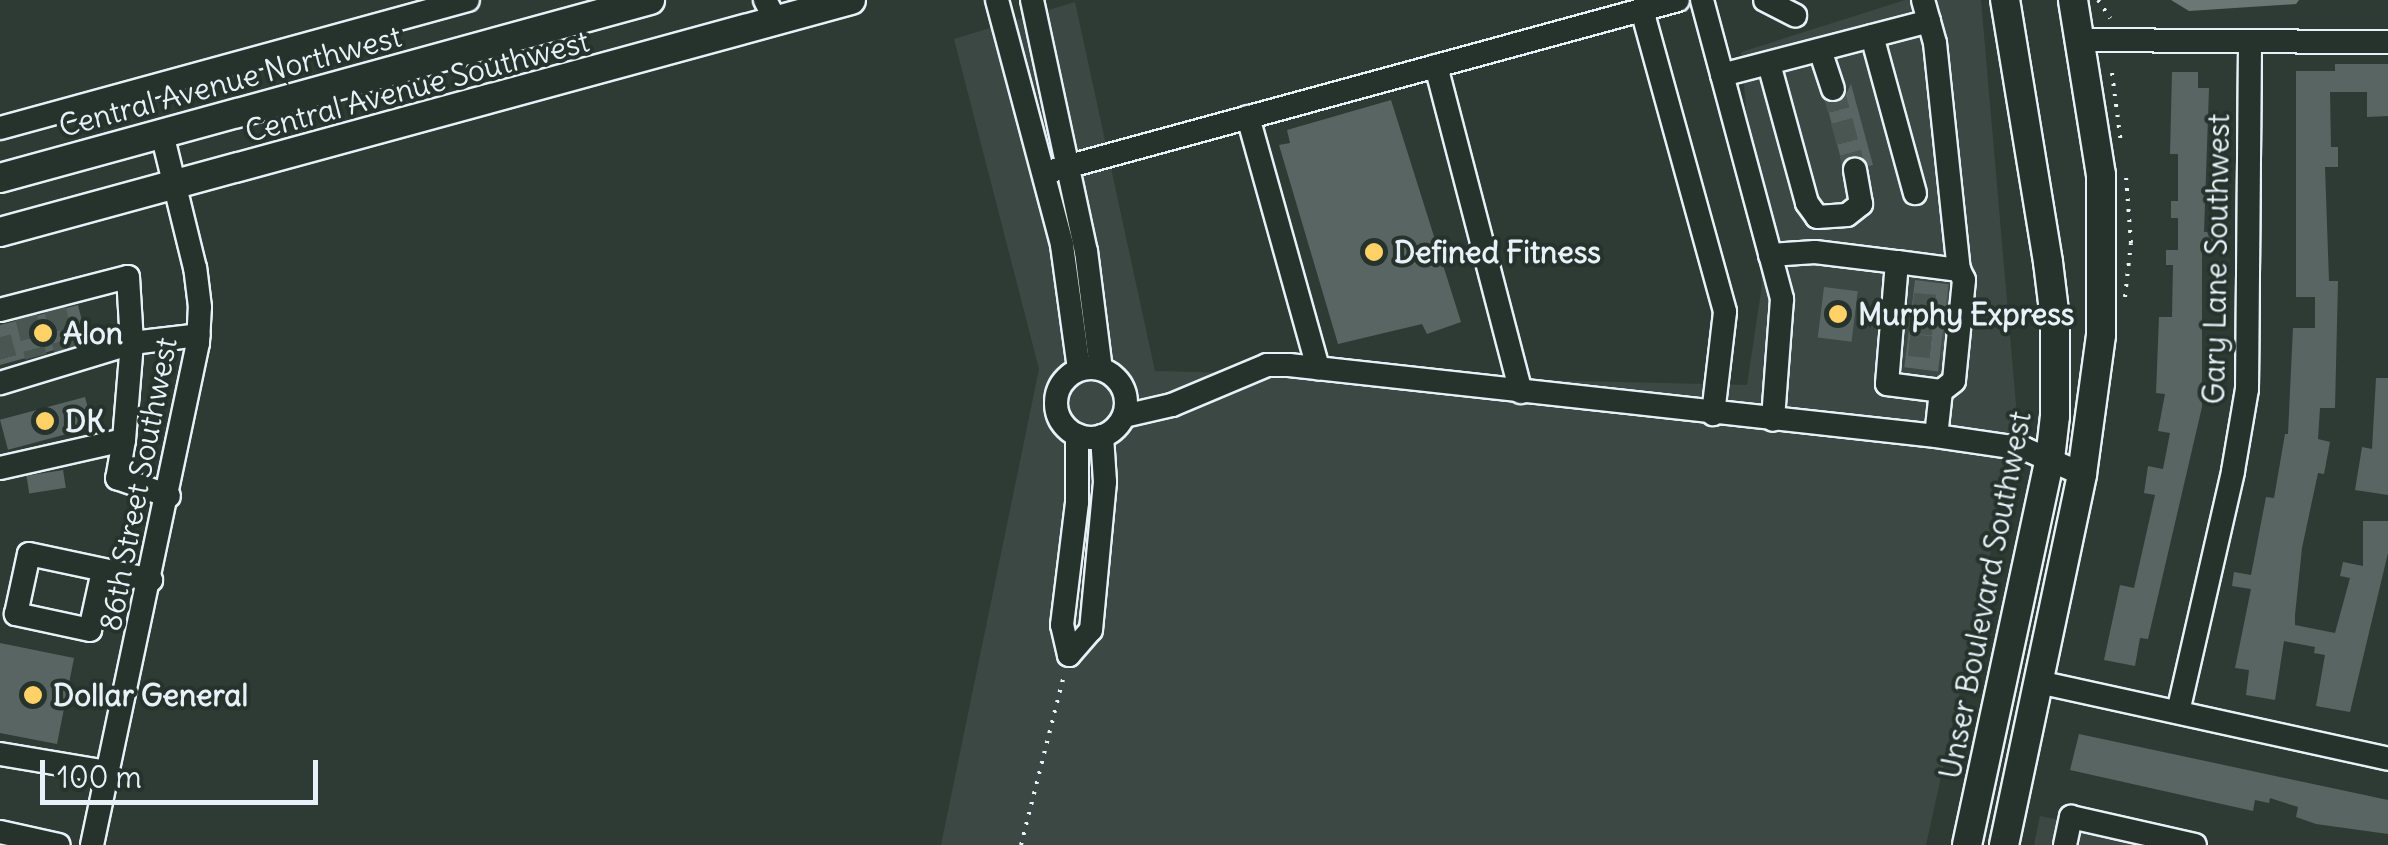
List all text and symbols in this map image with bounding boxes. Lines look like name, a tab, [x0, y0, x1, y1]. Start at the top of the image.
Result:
street label: Central Avenue Northwest	[55, 18, 405, 144]
street label: Central Avenue Southwest	[241, 23, 593, 149]
street label: Gary Lane Southwest	[2195, 113, 2237, 405]
place label: Defined Fitness	[1394, 234, 1601, 270]
marker: Defined Fitness	[1363, 241, 1385, 263]
place label: Murphy Express	[1858, 296, 2074, 332]
marker: Murphy Express	[1827, 303, 1849, 325]
place label: Alon	[63, 315, 123, 351]
marker: Alon	[32, 322, 54, 344]
street label: 86th Street Southwest	[92, 334, 184, 634]
place label: DK	[65, 403, 105, 439]
street label: Unser Boulevard Southwest	[1932, 408, 2038, 782]
marker: DK	[34, 410, 56, 432]
place label: Dollar General	[53, 677, 248, 713]
marker: Dollar General	[22, 684, 44, 706]
scale bar	[45, 740, 322, 802]
text: 100 m	[57, 758, 142, 796]

